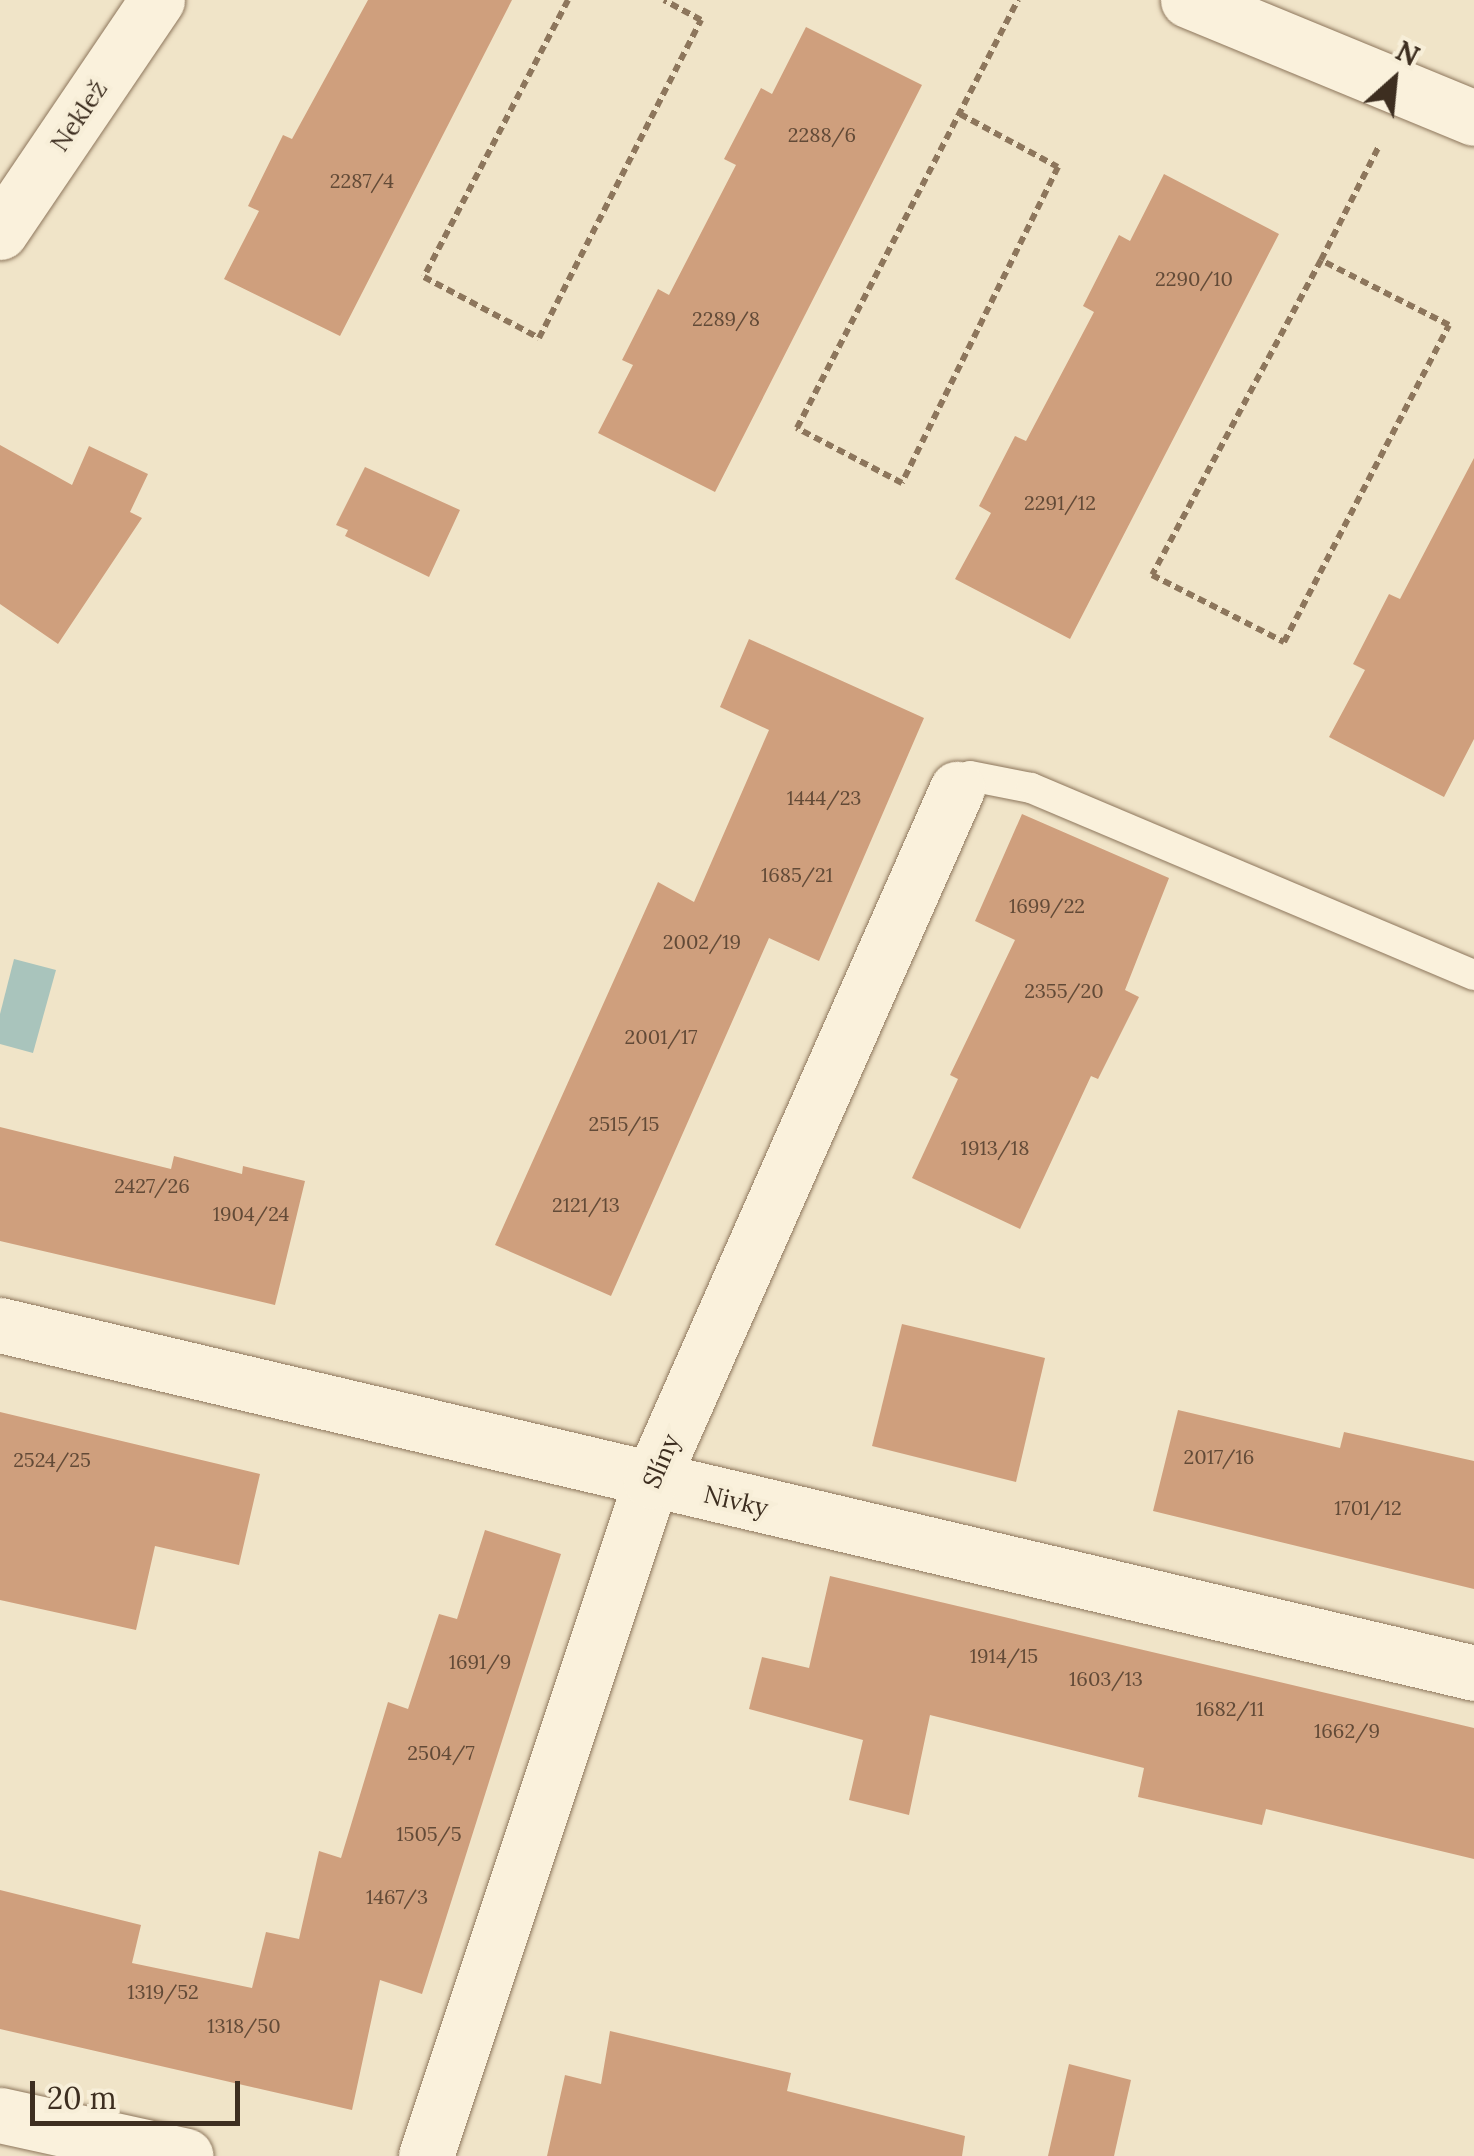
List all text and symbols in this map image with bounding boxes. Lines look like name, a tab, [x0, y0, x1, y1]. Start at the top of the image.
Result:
north arrow	[1344, 30, 1444, 130]
text: N	[1390, 32, 1425, 74]
street label: Neklež	[45, 75, 113, 157]
house number: 2288/6	[788, 122, 856, 146]
house number: 2287/4	[330, 168, 394, 192]
house number: 2290/10	[1155, 266, 1233, 290]
house number: 2289/8	[692, 306, 760, 330]
house number: 2291/12	[1024, 490, 1096, 514]
house number: 1444/23	[787, 785, 861, 809]
house number: 1685/21	[761, 862, 833, 886]
house number: 1699/22	[1009, 893, 1085, 917]
house number: 2002/19	[663, 929, 741, 953]
house number: 2355/20	[1024, 978, 1104, 1002]
house number: 2001/17	[625, 1024, 697, 1048]
house number: 2515/15	[588, 1111, 660, 1135]
house number: 1913/18	[961, 1135, 1029, 1159]
house number: 2427/26	[114, 1173, 190, 1197]
house number: 2121/13	[552, 1192, 620, 1216]
house number: 1904/24	[213, 1201, 289, 1225]
street label: Slíny	[636, 1429, 686, 1493]
house number: 2017/16	[1184, 1444, 1254, 1468]
house number: 2524/25	[13, 1447, 91, 1471]
street label: Nivky	[701, 1479, 771, 1523]
house number: 1701/12	[1334, 1495, 1402, 1519]
house number: 1914/15	[970, 1643, 1038, 1667]
house number: 1691/9	[449, 1649, 511, 1673]
house number: 1603/13	[1069, 1666, 1143, 1690]
house number: 1682/11	[1196, 1696, 1264, 1720]
house number: 1662/9	[1314, 1718, 1380, 1742]
house number: 2504/7	[407, 1740, 475, 1764]
house number: 1505/5	[396, 1821, 462, 1845]
house number: 1467/3	[366, 1884, 428, 1908]
house number: 1319/52	[127, 1979, 199, 2003]
house number: 1318/50	[207, 2013, 281, 2037]
scale bar	[35, 2061, 245, 2123]
text: 20 m	[47, 2079, 116, 2117]

